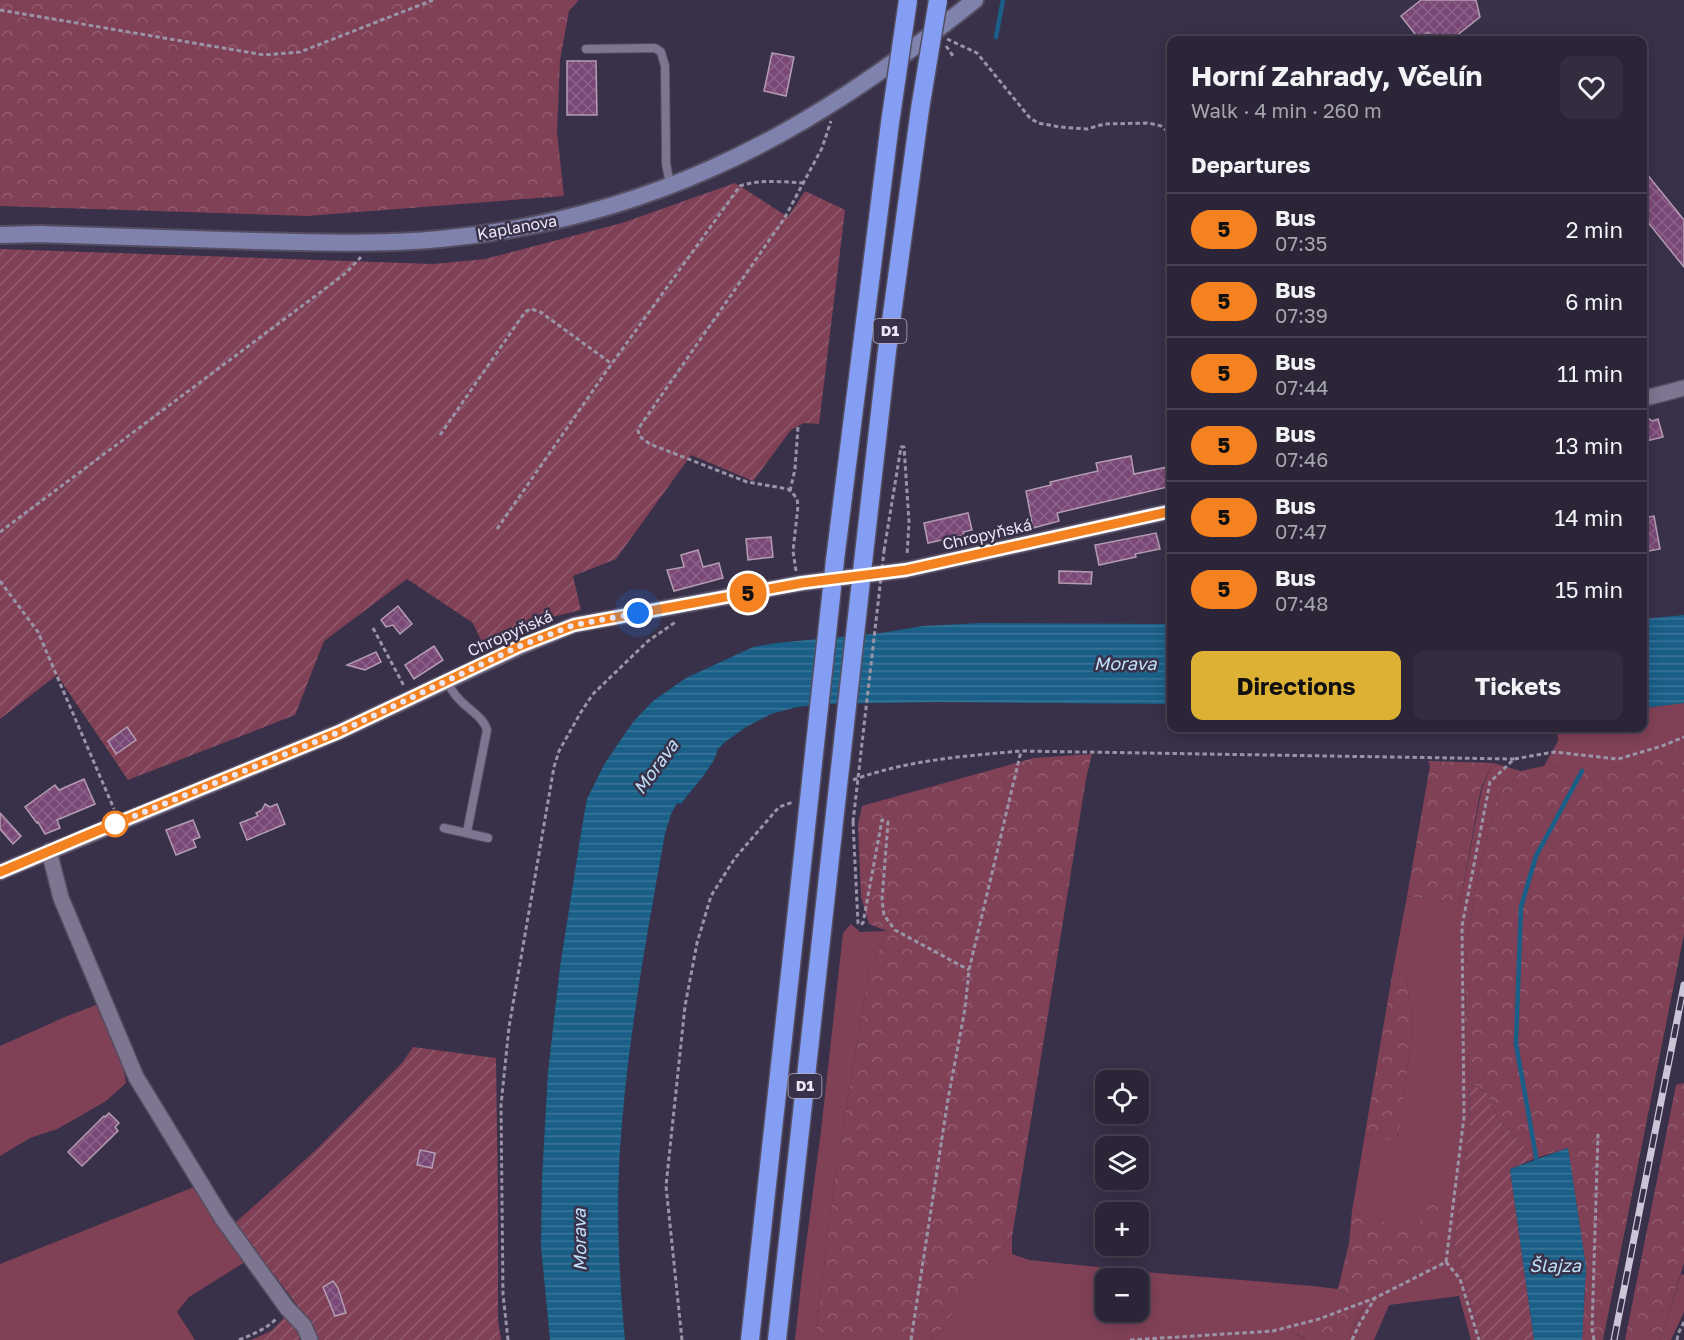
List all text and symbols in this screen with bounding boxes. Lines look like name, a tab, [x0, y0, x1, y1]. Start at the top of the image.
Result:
button: heart	[1560, 56, 1623, 119]
text: Horní Zahrady, Včelín	[1191, 59, 1483, 92]
text: Walk · 4 min · 260 m	[1191, 98, 1382, 122]
text: Departures	[1191, 151, 1310, 178]
text: Bus	[1275, 204, 1316, 231]
street label: Kaplanova	[476, 210, 558, 244]
text: 5	[1218, 216, 1230, 242]
text: 2 min	[1566, 216, 1623, 243]
text: 07:35	[1275, 231, 1327, 255]
text: Bus	[1275, 276, 1316, 303]
text: 5	[1218, 288, 1230, 314]
text: 6 min	[1565, 288, 1623, 315]
text: 07:39	[1275, 303, 1328, 327]
road number: D1	[874, 319, 906, 343]
text: Bus	[1275, 348, 1316, 375]
text: 5	[1218, 360, 1230, 386]
text: 11 min	[1557, 360, 1623, 387]
text: 07:44	[1275, 375, 1328, 399]
text: Bus	[1275, 420, 1316, 447]
text: 5	[1218, 432, 1230, 458]
text: 13 min	[1555, 432, 1623, 459]
text: 07:46	[1275, 447, 1328, 471]
text: Bus	[1275, 492, 1316, 519]
text: 5	[1218, 504, 1230, 530]
text: 14 min	[1555, 504, 1623, 531]
street label: Chropyňská	[940, 514, 1034, 554]
text: 07:47	[1275, 519, 1327, 543]
text: Bus	[1275, 564, 1316, 591]
line badge: 5	[728, 574, 768, 612]
text: 5	[1218, 576, 1230, 602]
text: 15 min	[1555, 576, 1623, 603]
text: 5	[742, 580, 754, 606]
text: 07:48	[1275, 591, 1328, 615]
your location	[623, 598, 653, 628]
street label: Chropyňská	[464, 605, 556, 661]
button: Directions	[1191, 651, 1401, 720]
button: Tickets	[1413, 651, 1623, 720]
water label: Morava	[1094, 652, 1157, 674]
water label: Morava	[628, 734, 683, 798]
unlabelled marker	[102, 811, 128, 837]
map controls	[1095, 1070, 1149, 1322]
button: locate	[1095, 1070, 1149, 1124]
road number: D1	[788, 1074, 822, 1098]
button: layers	[1095, 1136, 1149, 1190]
button: +	[1095, 1202, 1149, 1256]
water label: Morava	[567, 1208, 591, 1272]
water label: Šlajza	[1529, 1254, 1582, 1276]
button: −	[1095, 1268, 1149, 1322]

